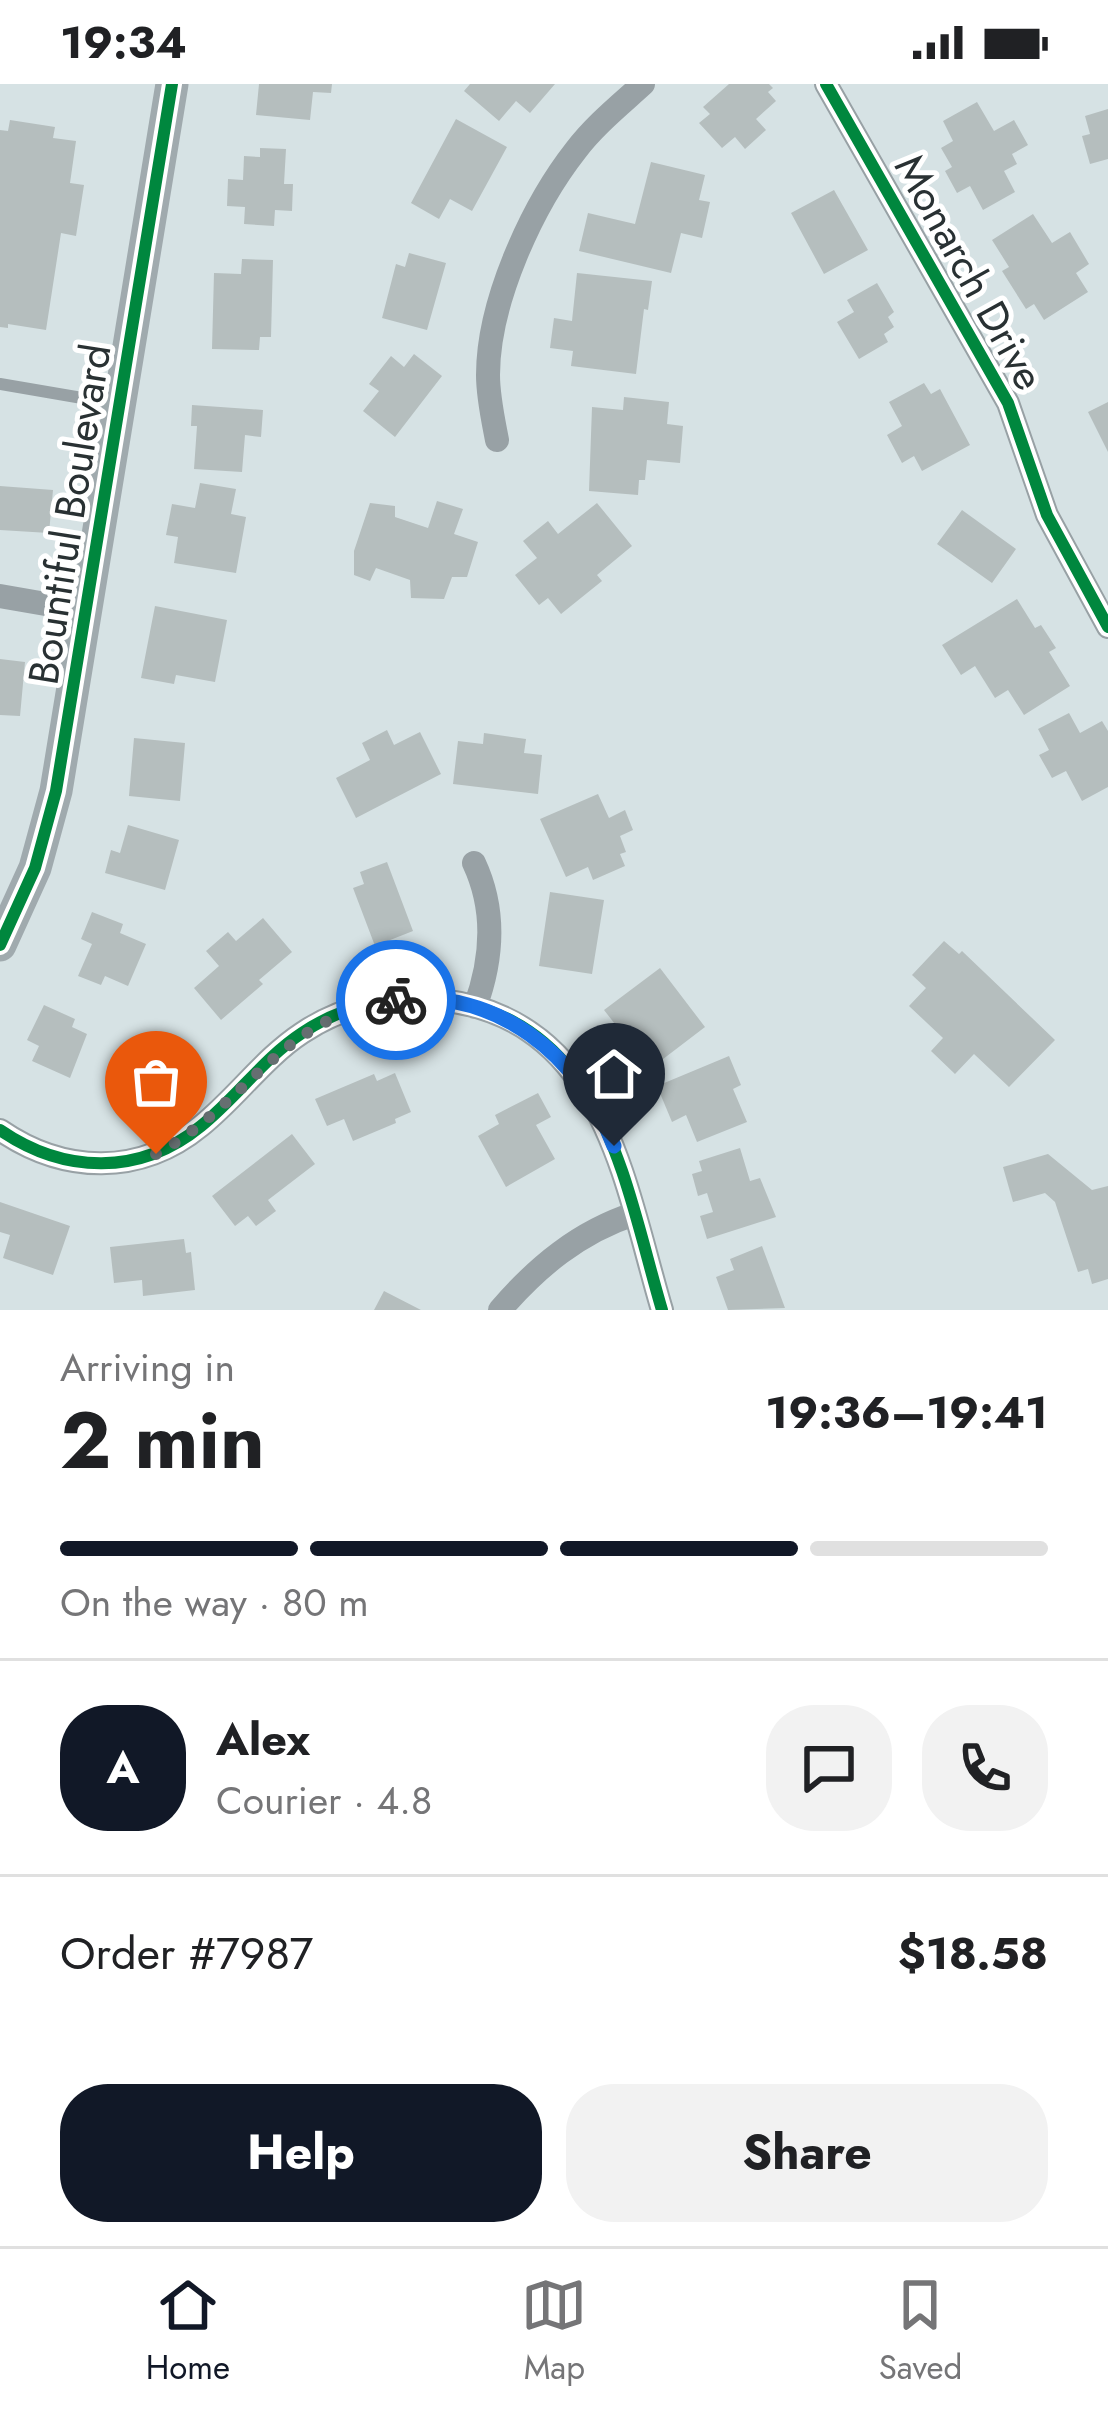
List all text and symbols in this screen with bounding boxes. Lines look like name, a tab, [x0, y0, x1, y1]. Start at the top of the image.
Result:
text: 19:34	[60, 10, 187, 75]
street label: Monarch Drive	[880, 143, 1060, 401]
street label: Bountiful Boulevard	[12, 339, 127, 689]
courier	[336, 940, 456, 1060]
icon: bike	[363, 967, 429, 1033]
pin	[563, 1023, 665, 1146]
pin	[105, 1031, 207, 1154]
icon: home	[581, 1041, 647, 1107]
icon: bag	[123, 1049, 189, 1115]
text: Arriving in	[60, 1339, 235, 1396]
text: 19:36–19:41	[765, 1380, 1048, 1445]
text: 2 min	[60, 1385, 265, 1497]
text: On the way · 80 m	[60, 1574, 369, 1631]
button: chat	[766, 1705, 892, 1831]
button: phone	[922, 1705, 1048, 1831]
text: Alex	[216, 1707, 310, 1772]
text: A	[106, 1735, 140, 1800]
text: Courier · 4.8	[216, 1772, 432, 1829]
text: Order #7987	[60, 1921, 313, 1986]
text: $18.58	[898, 1921, 1048, 1986]
button: Help	[60, 2084, 542, 2222]
button: Share	[566, 2084, 1048, 2222]
tab: Home	[146, 2272, 230, 2391]
tab: Map	[521, 2272, 587, 2391]
tab: Saved	[879, 2272, 962, 2391]

